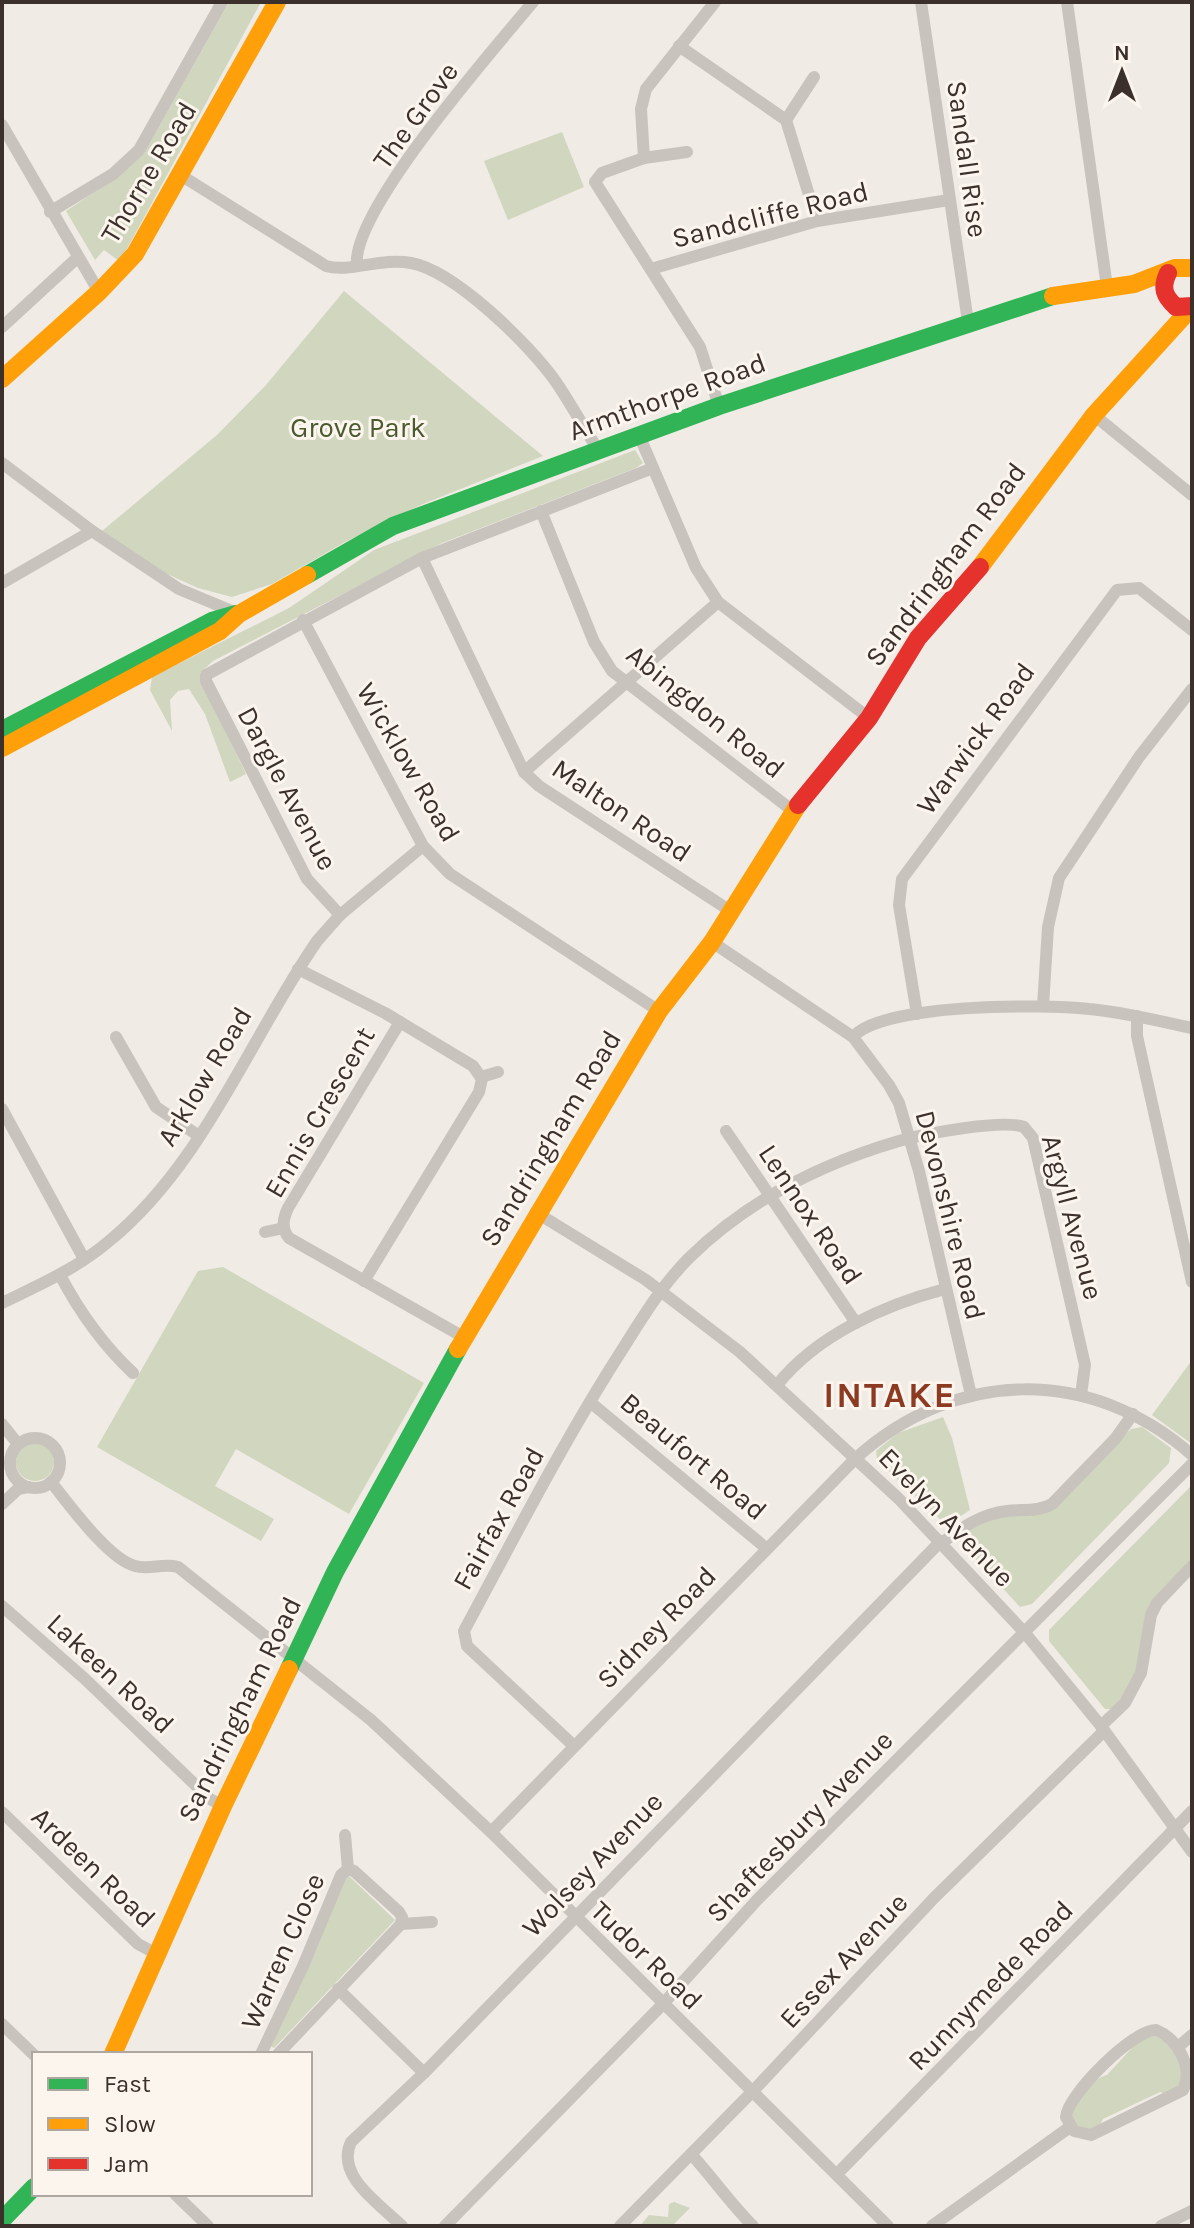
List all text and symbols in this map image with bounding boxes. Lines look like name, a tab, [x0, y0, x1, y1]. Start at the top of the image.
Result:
north arrow	[1082, 32, 1162, 112]
text: N	[1114, 40, 1130, 66]
street label: The Grove	[366, 55, 465, 175]
street label: Sandall Rise	[940, 78, 995, 240]
street label: Thorne Road	[93, 96, 203, 249]
street label: Sandcliffe Road	[669, 174, 872, 255]
street label: Armthorpe Road	[564, 346, 770, 447]
park label: Grove Park	[290, 411, 426, 444]
street label: Sandringham Road	[858, 456, 1033, 673]
street label: Abingdon Road	[620, 638, 791, 785]
street label: Warwick Road	[909, 656, 1042, 821]
street label: Wicklow Road	[350, 677, 467, 848]
street label: Dargle Avenue	[231, 701, 344, 876]
street label: Malton Road	[546, 752, 698, 869]
street label: Arklow Road	[150, 1001, 259, 1152]
street label: Ennis Crescent	[257, 1021, 382, 1204]
street label: Sandringham Road	[473, 1024, 628, 1252]
street label: Devonshire Road	[909, 1107, 992, 1323]
street label: Argyll Avenue	[1035, 1131, 1110, 1303]
street label: Lennox Road	[752, 1138, 870, 1291]
district label: INTAKE	[823, 1374, 957, 1416]
street label: Beaufort Road	[614, 1386, 774, 1527]
street label: Fairfax Road	[446, 1441, 551, 1595]
street label: Evelyn Avenue	[872, 1441, 1021, 1594]
street label: Sidney Road	[590, 1559, 723, 1695]
street label: Sandringham Road	[171, 1591, 308, 1827]
street label: Lakeen Road	[41, 1606, 181, 1740]
street label: Shaftesbury Avenue	[699, 1724, 899, 1929]
street label: Wolsey Avenue	[515, 1785, 670, 1944]
street label: Ardeen Road	[25, 1800, 163, 1935]
street label: Warren Close	[233, 1868, 332, 2034]
street label: Essex Avenue	[772, 1886, 914, 2035]
street label: Runnymede Road	[901, 1893, 1080, 2077]
street label: Tudor Road	[584, 1894, 709, 2017]
legend	[32, 2052, 312, 2196]
text: Fast	[104, 2070, 151, 2098]
text: Slow	[104, 2110, 156, 2138]
text: Jam	[104, 2150, 149, 2178]

